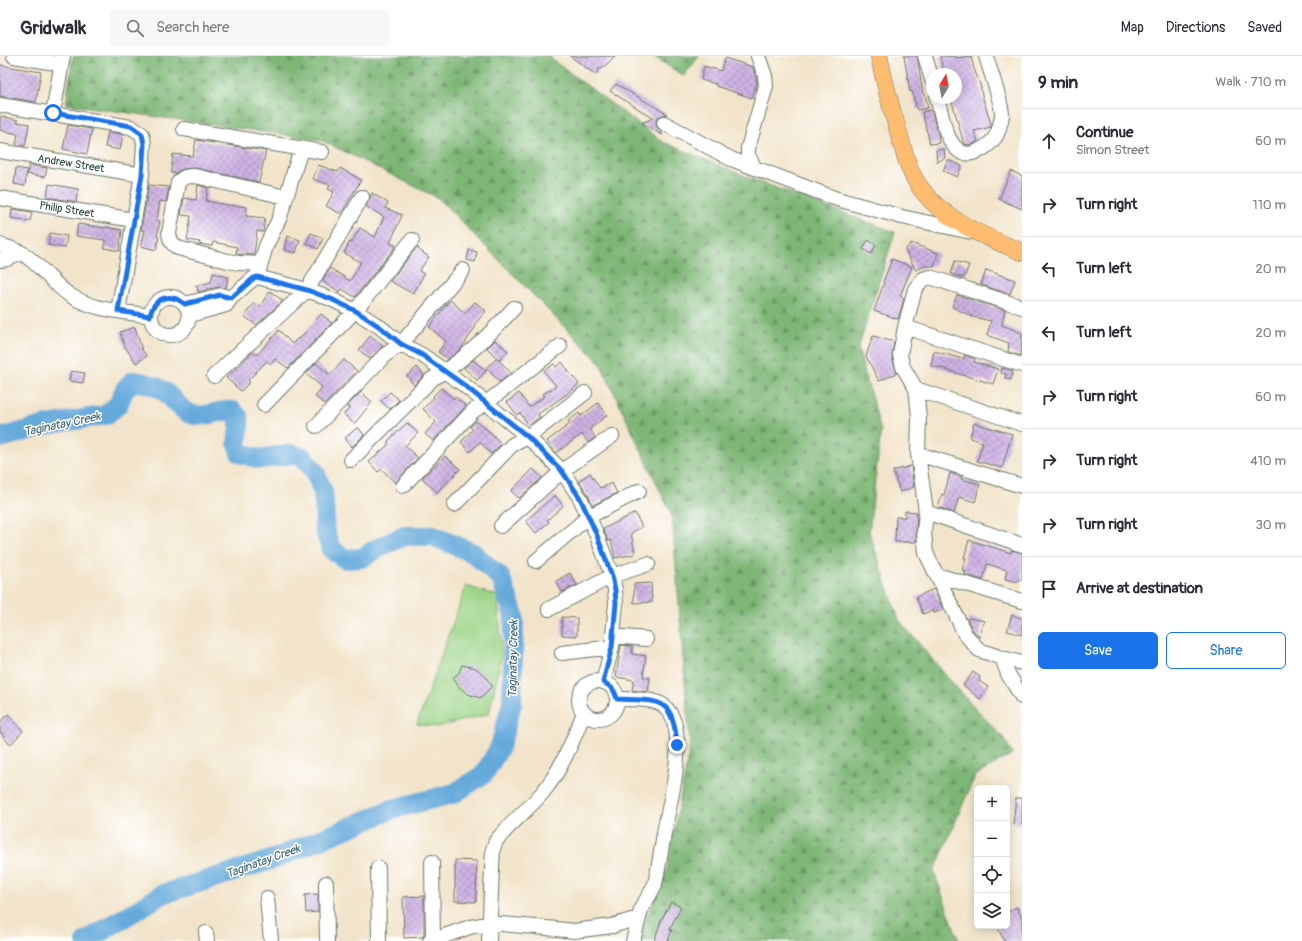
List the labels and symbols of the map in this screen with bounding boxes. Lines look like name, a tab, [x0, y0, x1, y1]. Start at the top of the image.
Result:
north arrow	[926, 68, 962, 104]
route start	[44, 104, 62, 122]
street label: Andrew Street	[37, 152, 106, 175]
street label: Philip Street	[39, 199, 96, 220]
water label: Taginatay Creek	[22, 409, 103, 440]
water label: Taginatay Creek	[505, 619, 522, 698]
route end	[668, 736, 686, 754]
water label: Taginatay Creek	[224, 841, 303, 882]

